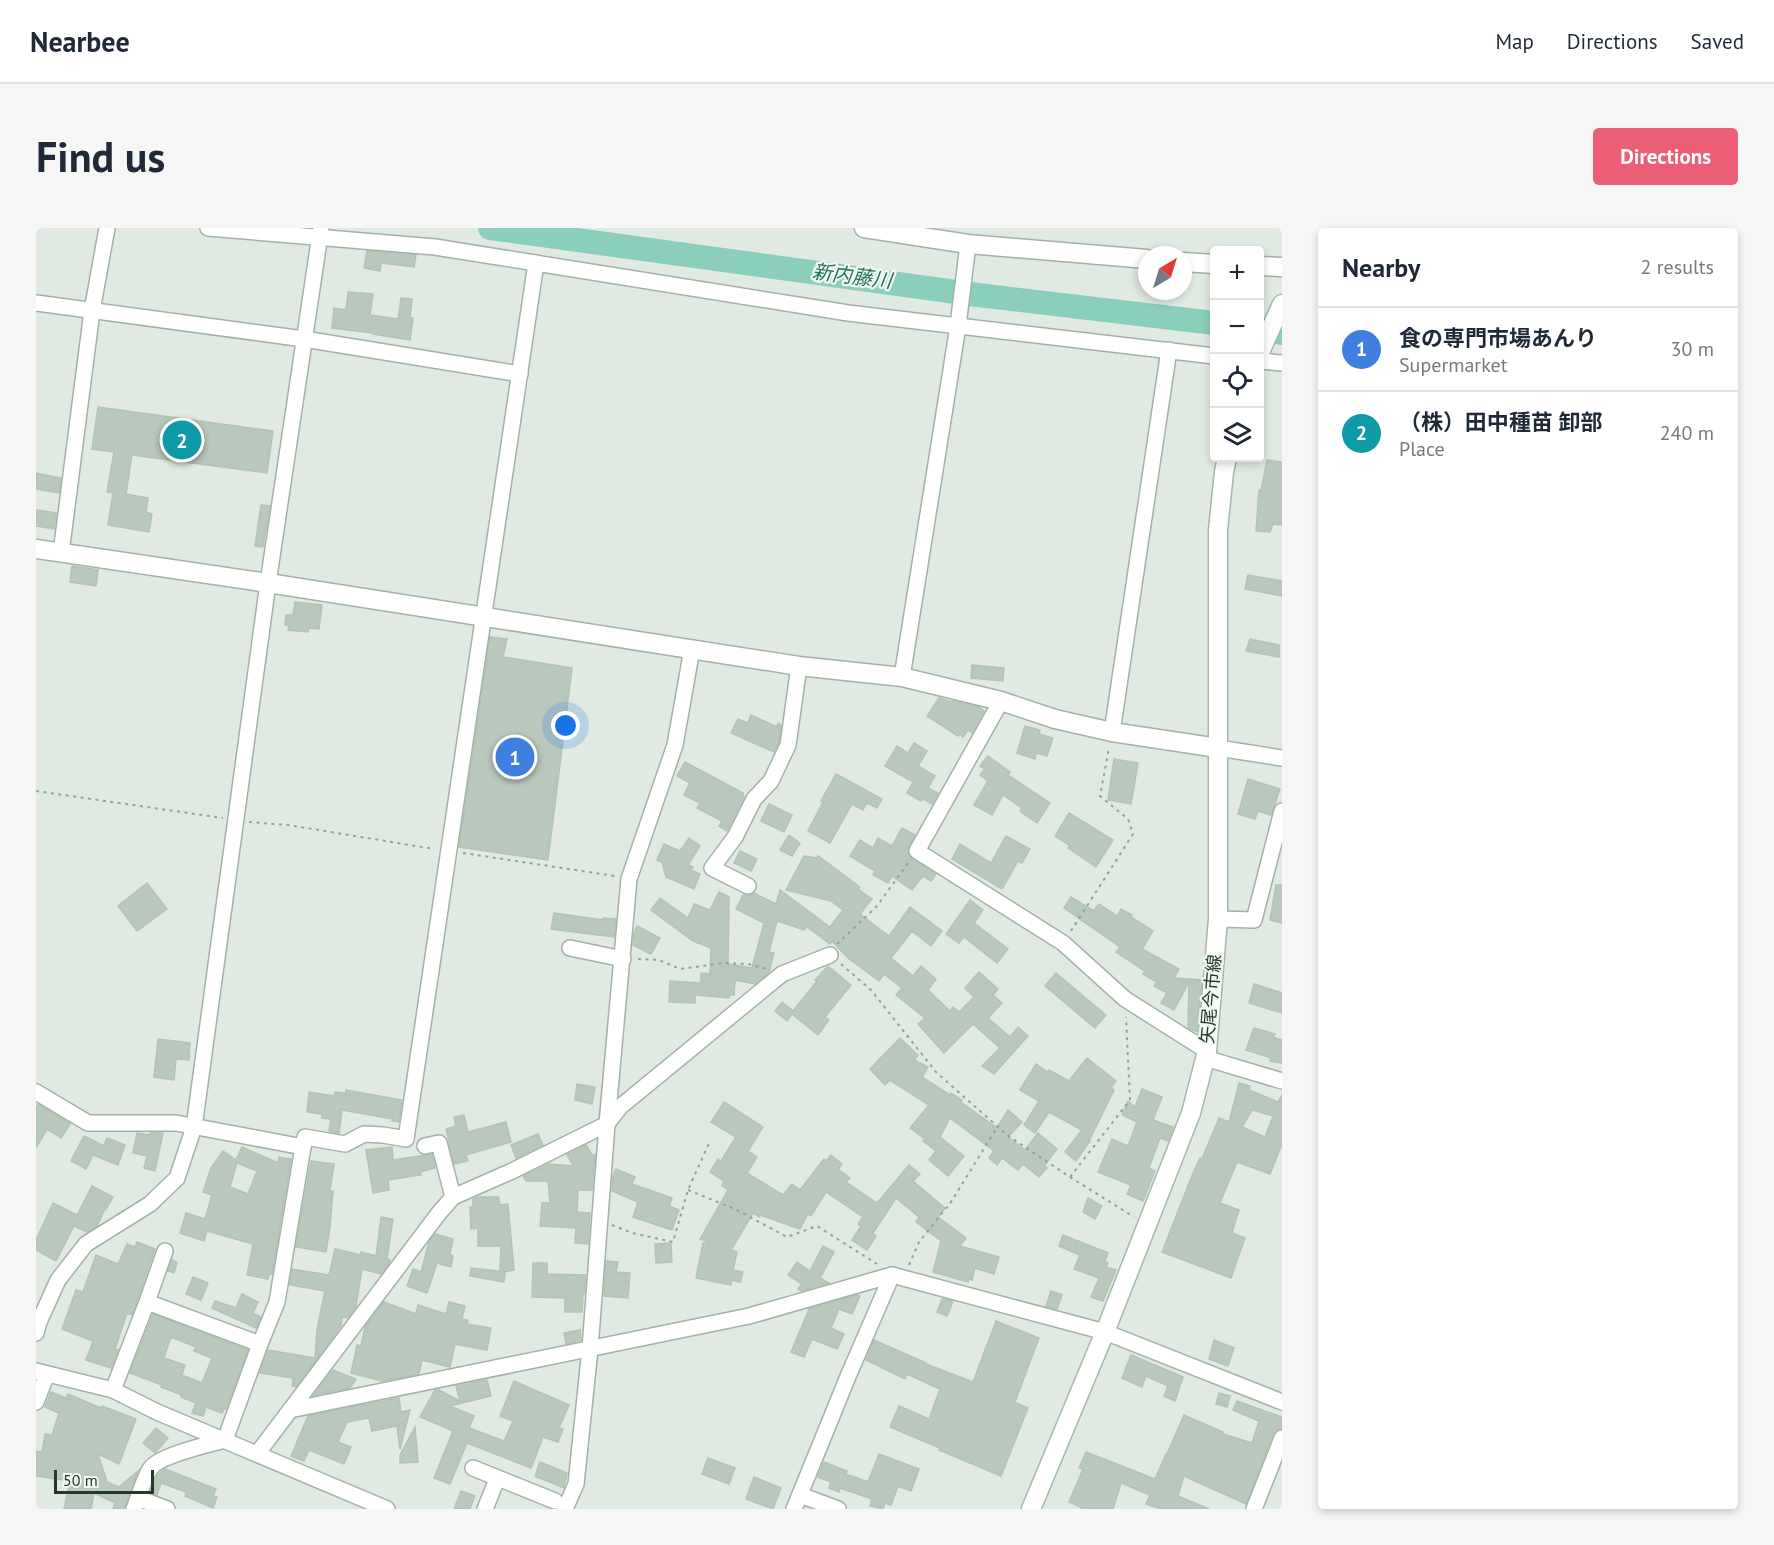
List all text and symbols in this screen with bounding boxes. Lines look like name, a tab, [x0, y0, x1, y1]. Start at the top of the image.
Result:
text: Nearbee	[30, 23, 130, 60]
text: Map	[1495, 28, 1534, 55]
text: Directions	[1567, 28, 1658, 55]
text: Saved	[1691, 28, 1744, 55]
button: Directions	[1593, 128, 1738, 185]
text: Find us	[36, 129, 165, 184]
north arrow	[1138, 246, 1192, 300]
map controls	[1210, 246, 1264, 462]
button: +	[1210, 246, 1264, 300]
text: Nearby	[1342, 251, 1420, 284]
text: 2 results	[1641, 254, 1714, 280]
water label: 新内藤川	[811, 258, 895, 294]
button: −	[1210, 300, 1264, 354]
text: 食の専門市場あんり	[1399, 324, 1597, 352]
text: 1	[1356, 336, 1367, 362]
text: 30 m	[1671, 336, 1714, 362]
text: Supermarket	[1399, 352, 1507, 378]
button: locate	[1210, 354, 1264, 408]
button: layers	[1210, 408, 1264, 462]
text: （株）田中種苗 卸部	[1399, 408, 1603, 436]
pin: 2	[162, 418, 202, 462]
text: 2	[1356, 420, 1367, 446]
text: 240 m	[1660, 420, 1714, 446]
text: Place	[1399, 436, 1445, 462]
your location	[551, 711, 580, 740]
pin: 1	[496, 734, 534, 780]
street label: 矢尾今市線	[1195, 953, 1226, 1045]
scale bar	[54, 1467, 154, 1494]
text: 50 m	[63, 1470, 98, 1490]

